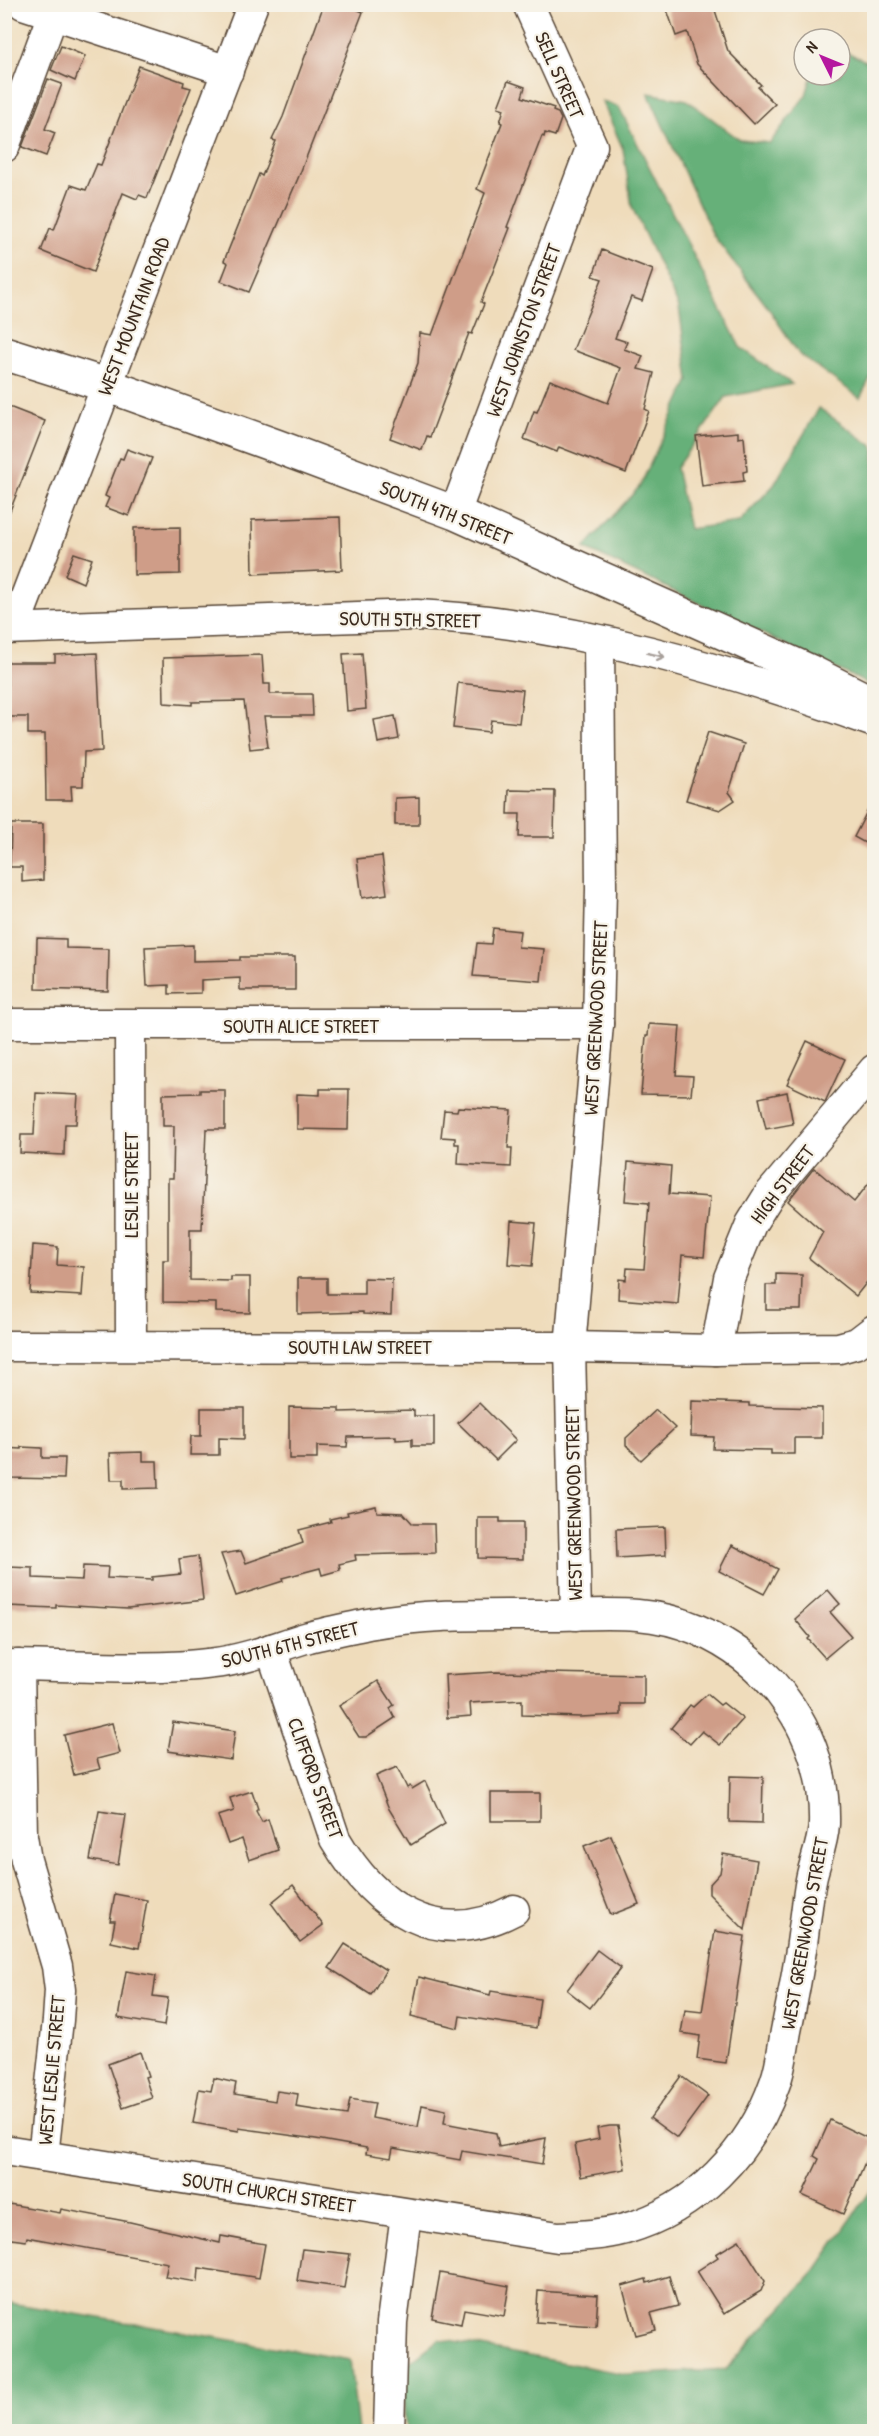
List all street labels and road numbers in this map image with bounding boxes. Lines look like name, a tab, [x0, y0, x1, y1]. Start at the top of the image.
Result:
street label: SELL STREET	[529, 27, 591, 123]
street label: WEST MOUNTAIN ROAD	[90, 233, 176, 399]
street label: WEST JOHNSTON STREET	[479, 239, 567, 420]
street label: SOUTH 4TH STREET	[376, 473, 517, 551]
street label: SOUTH 5TH STREET	[339, 604, 481, 634]
street label: WEST GREENWOOD STREET	[576, 919, 614, 1116]
street label: SOUTH ALICE STREET	[223, 1012, 379, 1039]
street label: LESLIE STREET	[117, 1132, 144, 1238]
street label: HIGH STREET	[743, 1139, 821, 1229]
street label: SOUTH LAW STREET	[288, 1333, 432, 1360]
street label: WEST GREENWOOD STREET	[558, 1405, 588, 1601]
street label: SOUTH 6TH STREET	[219, 1614, 362, 1674]
street label: CLIFFORD STREET	[282, 1714, 351, 1843]
street label: WEST GREENWOOD STREET	[774, 1834, 834, 2031]
street label: WEST LESLIE STREET	[31, 1993, 71, 2146]
street label: SOUTH CHURCH STREET	[181, 2165, 358, 2219]

